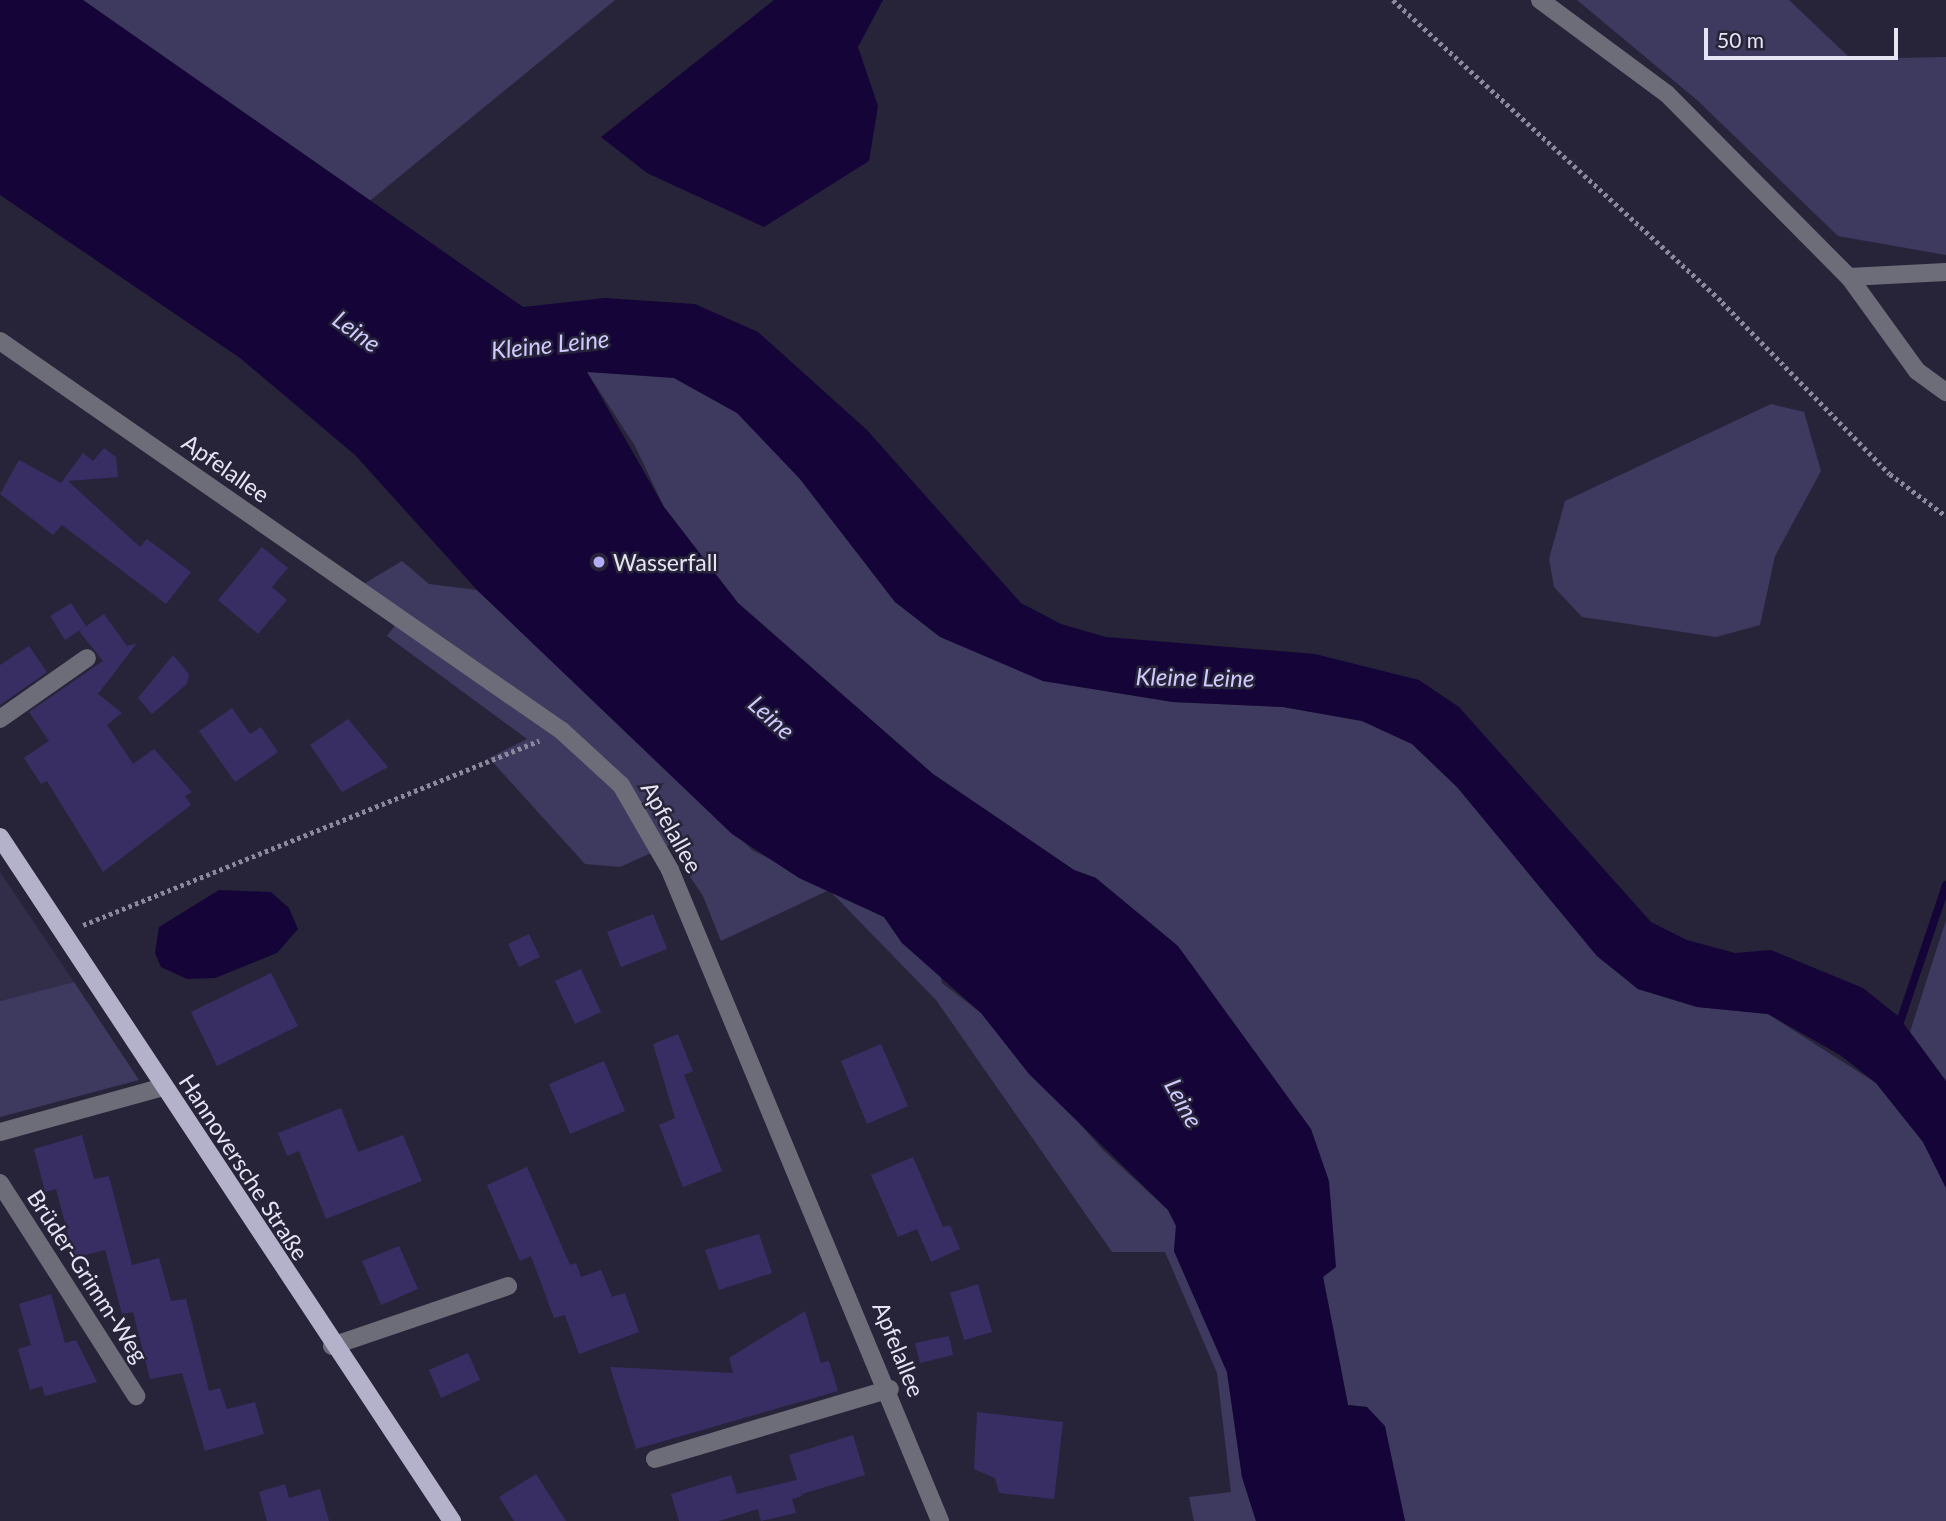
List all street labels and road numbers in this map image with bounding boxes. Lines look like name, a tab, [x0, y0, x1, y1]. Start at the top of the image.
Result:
street label: Apfelallee	[177, 428, 275, 508]
street label: Apfelallee	[636, 777, 708, 877]
street label: Hannoversche Straße	[174, 1069, 314, 1265]
street label: Brüder-Grimm-Weg	[22, 1184, 154, 1368]
street label: Apfelallee	[867, 1297, 931, 1401]

